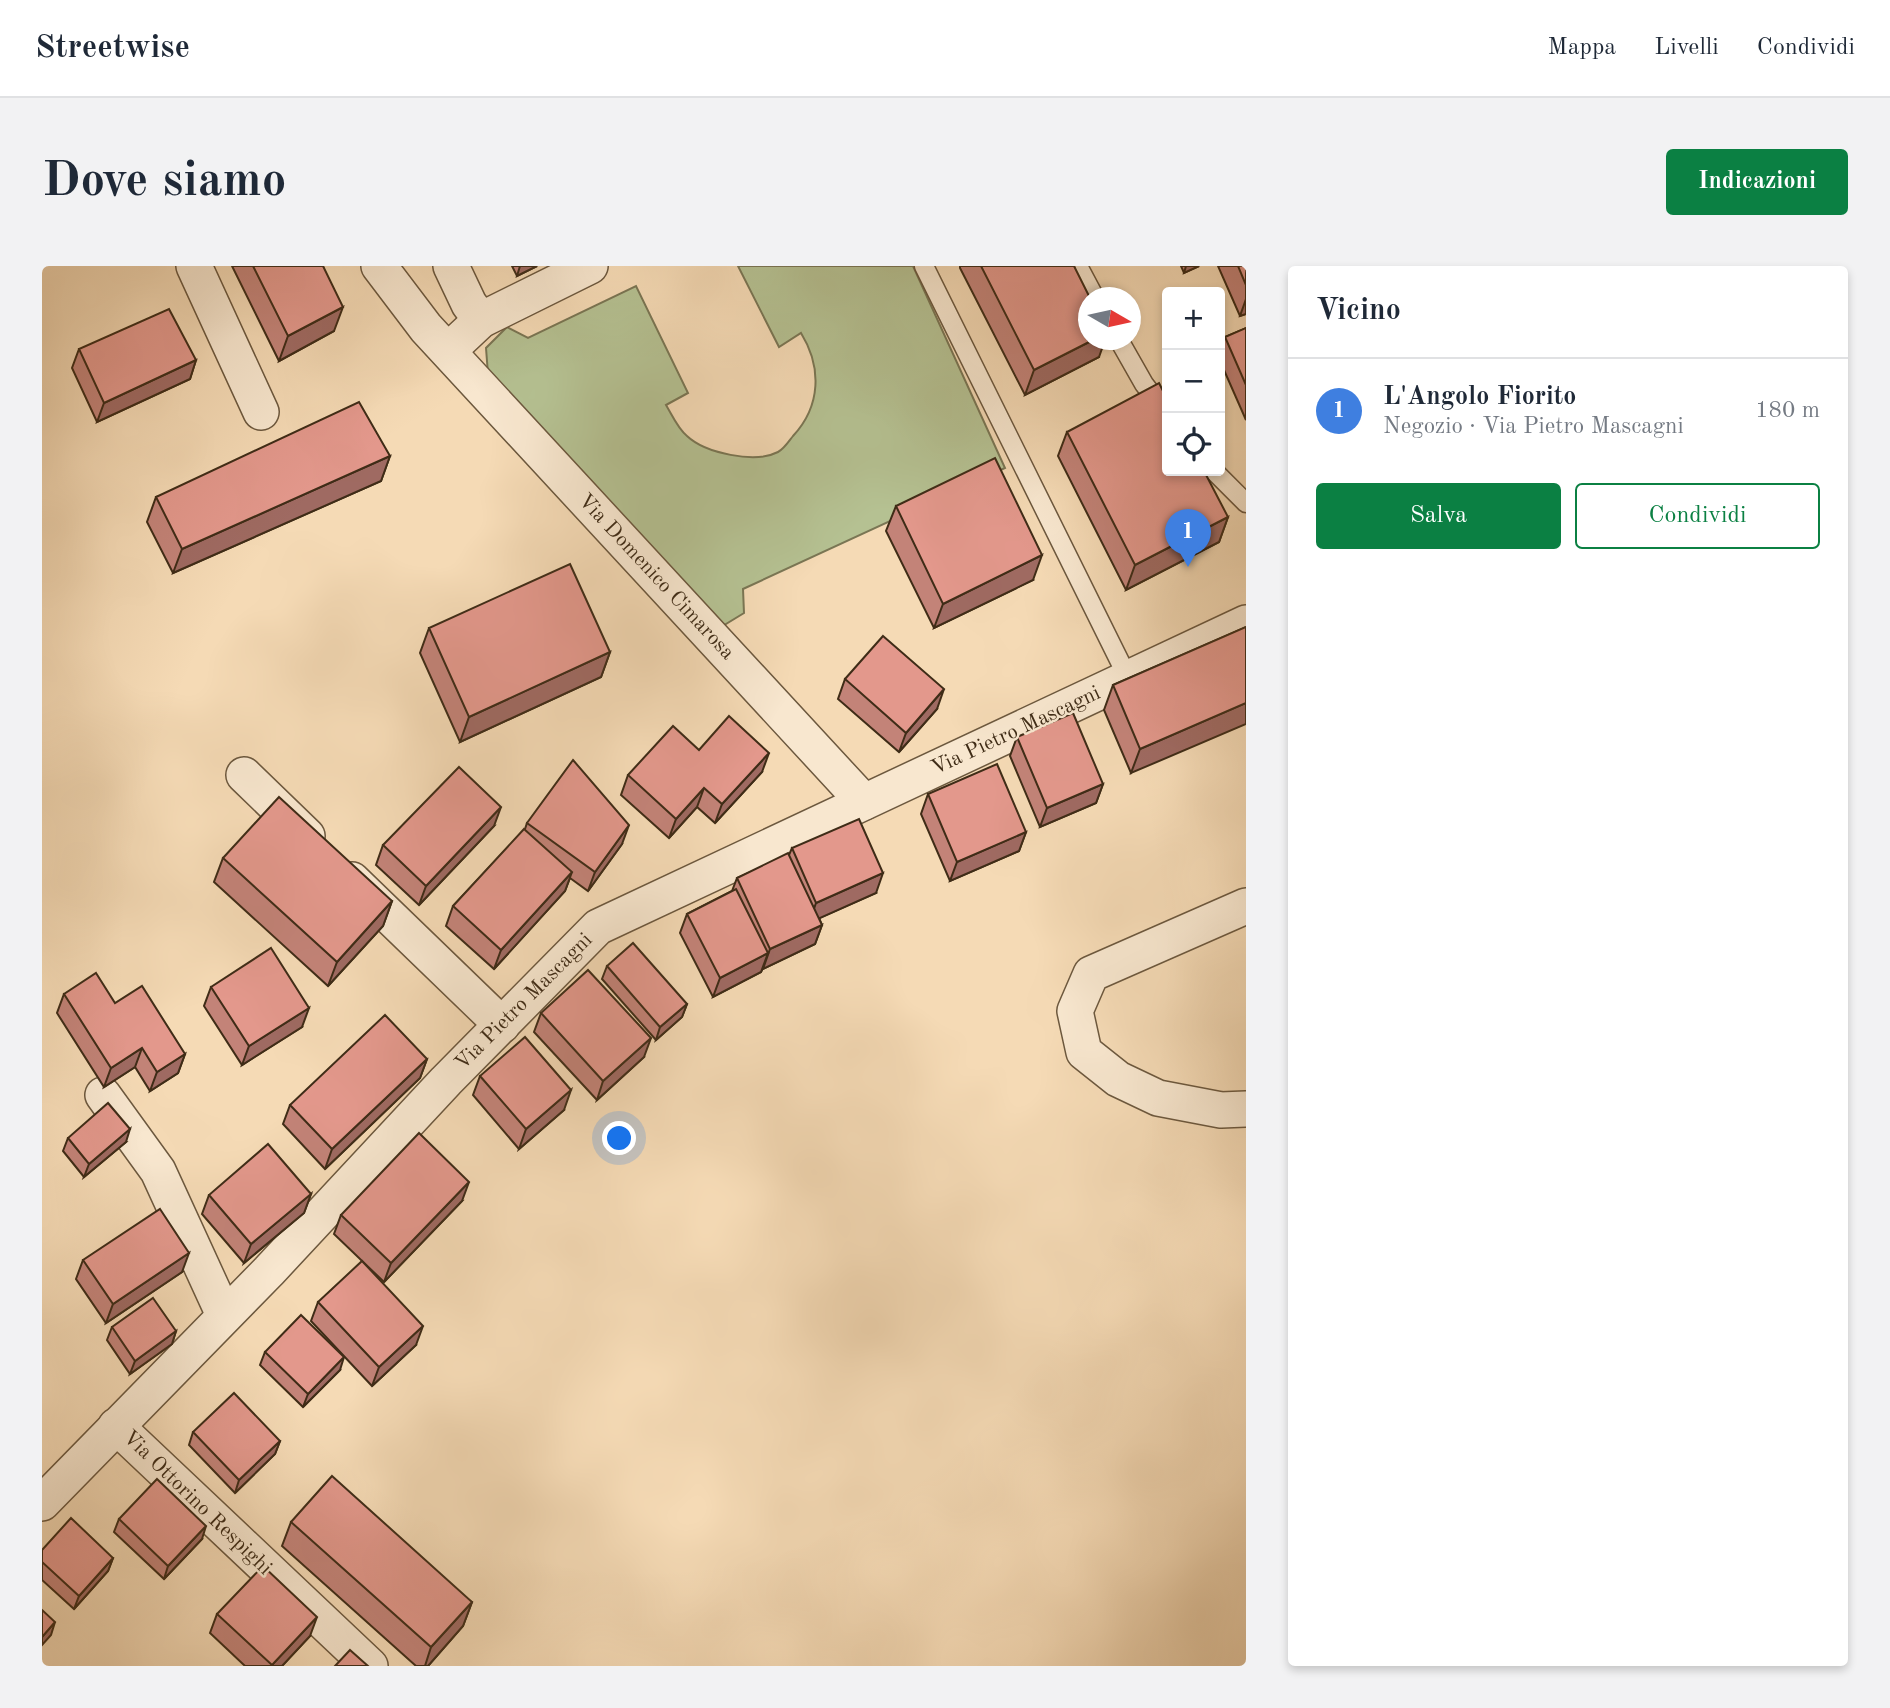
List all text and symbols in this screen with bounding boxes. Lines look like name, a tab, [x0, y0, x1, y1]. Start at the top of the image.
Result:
text: Streetwise	[35, 32, 190, 65]
text: Mappa	[1548, 36, 1616, 60]
text: Livelli	[1654, 36, 1719, 60]
text: Condividi	[1757, 36, 1855, 60]
button: Indicazioni	[1666, 149, 1848, 215]
text: Dove siamo	[42, 158, 287, 207]
north arrow	[1078, 287, 1141, 350]
map controls	[1162, 287, 1225, 476]
button: +	[1162, 287, 1225, 350]
text: Vicino	[1316, 296, 1401, 326]
button: −	[1162, 350, 1225, 413]
text: L'Angolo Fiorito	[1383, 384, 1576, 410]
text: 1	[1332, 399, 1346, 422]
text: 180 m	[1755, 399, 1820, 422]
button: locate	[1162, 413, 1225, 476]
text: Negozio · Via Pietro Mascagni	[1383, 415, 1684, 438]
button: Salva	[1316, 483, 1561, 549]
button: Condividi	[1575, 483, 1820, 549]
street label: Via Domenico Cimarosa	[574, 490, 738, 664]
pin: 1	[1165, 509, 1211, 567]
street label: Via Pietro Mascagni	[928, 683, 1104, 779]
street label: Via Pietro Mascagni	[452, 930, 596, 1074]
your location	[602, 1121, 636, 1155]
street label: Via Ottorino Respighi	[119, 1427, 275, 1579]

